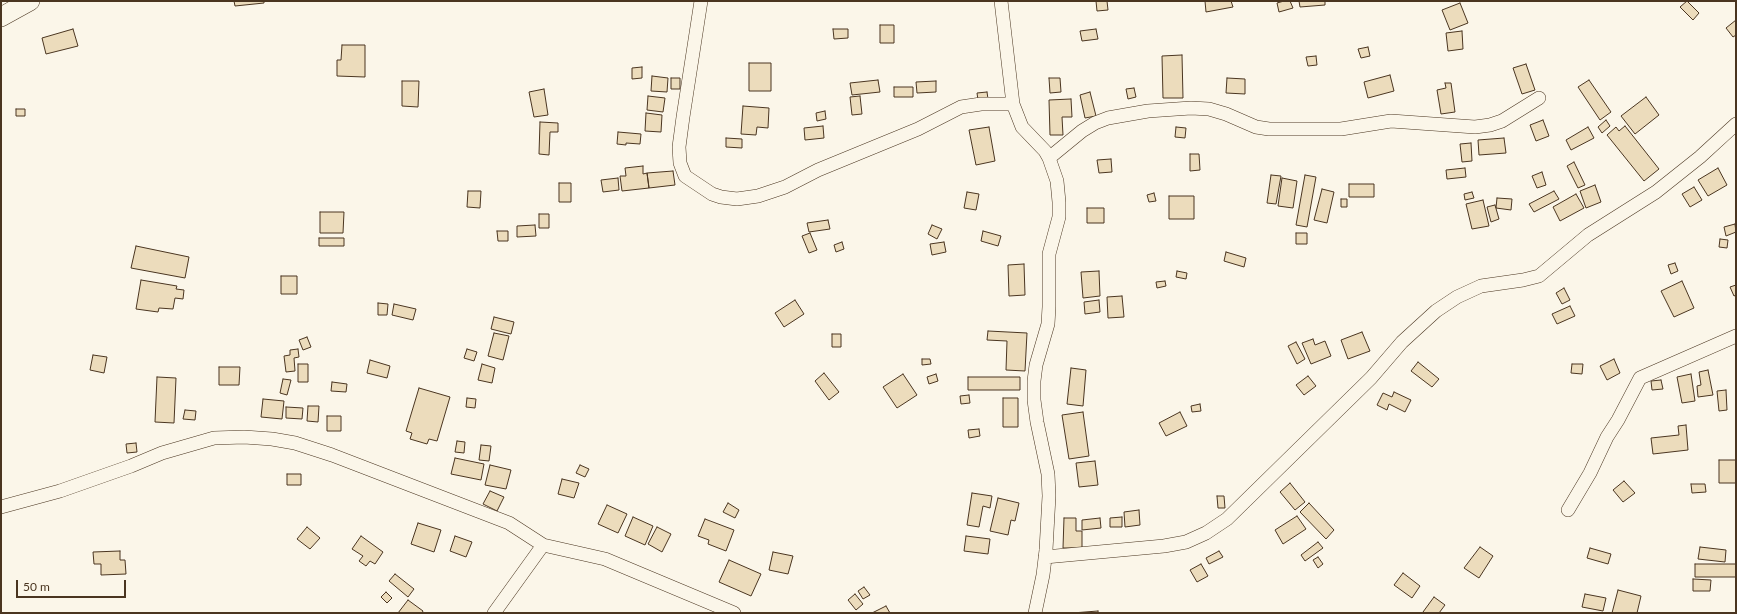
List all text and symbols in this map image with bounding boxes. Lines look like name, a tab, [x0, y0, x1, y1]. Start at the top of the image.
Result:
scale bar	[18, 572, 128, 598]
text: 50 m	[23, 579, 50, 594]

